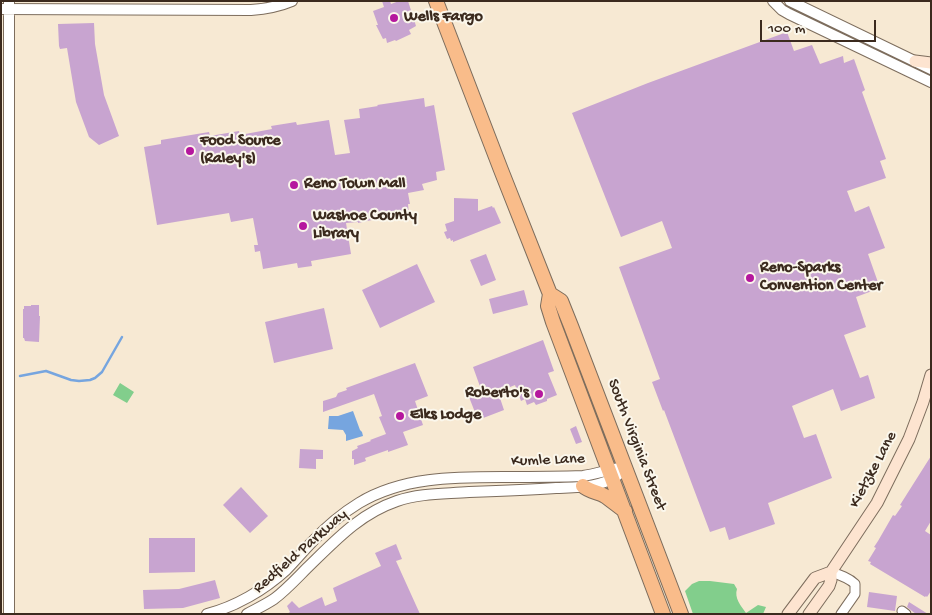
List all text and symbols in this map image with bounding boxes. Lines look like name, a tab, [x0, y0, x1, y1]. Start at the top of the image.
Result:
place label: Wells Fargo	[404, 8, 483, 28]
scale bar	[762, 10, 878, 42]
marker: Wells Fargo	[388, 12, 400, 24]
text: 100 m	[768, 20, 805, 38]
place label: Food Source (Raley's)	[200, 132, 281, 170]
marker: Food Source (Raley's)	[184, 145, 196, 157]
place label: Reno Town Mall	[304, 175, 406, 195]
marker: Reno Town Mall	[288, 179, 300, 191]
place label: Washoe County Library	[313, 207, 417, 245]
marker: Washoe County Library	[297, 220, 309, 232]
place label: Reno-Sparks Convention Center	[760, 259, 882, 297]
marker: Reno-Sparks Convention Center	[744, 272, 756, 284]
street label: South Virginia Street	[602, 377, 670, 513]
place label: Roberto's	[465, 384, 529, 404]
marker: Roberto's	[533, 388, 545, 400]
place label: Elks Lodge	[410, 406, 481, 426]
marker: Elks Lodge	[394, 410, 406, 422]
street label: Kietzke Lane	[846, 428, 902, 512]
street label: Kumle Lane	[511, 450, 585, 472]
street label: Redfield Parkway	[250, 506, 352, 598]

